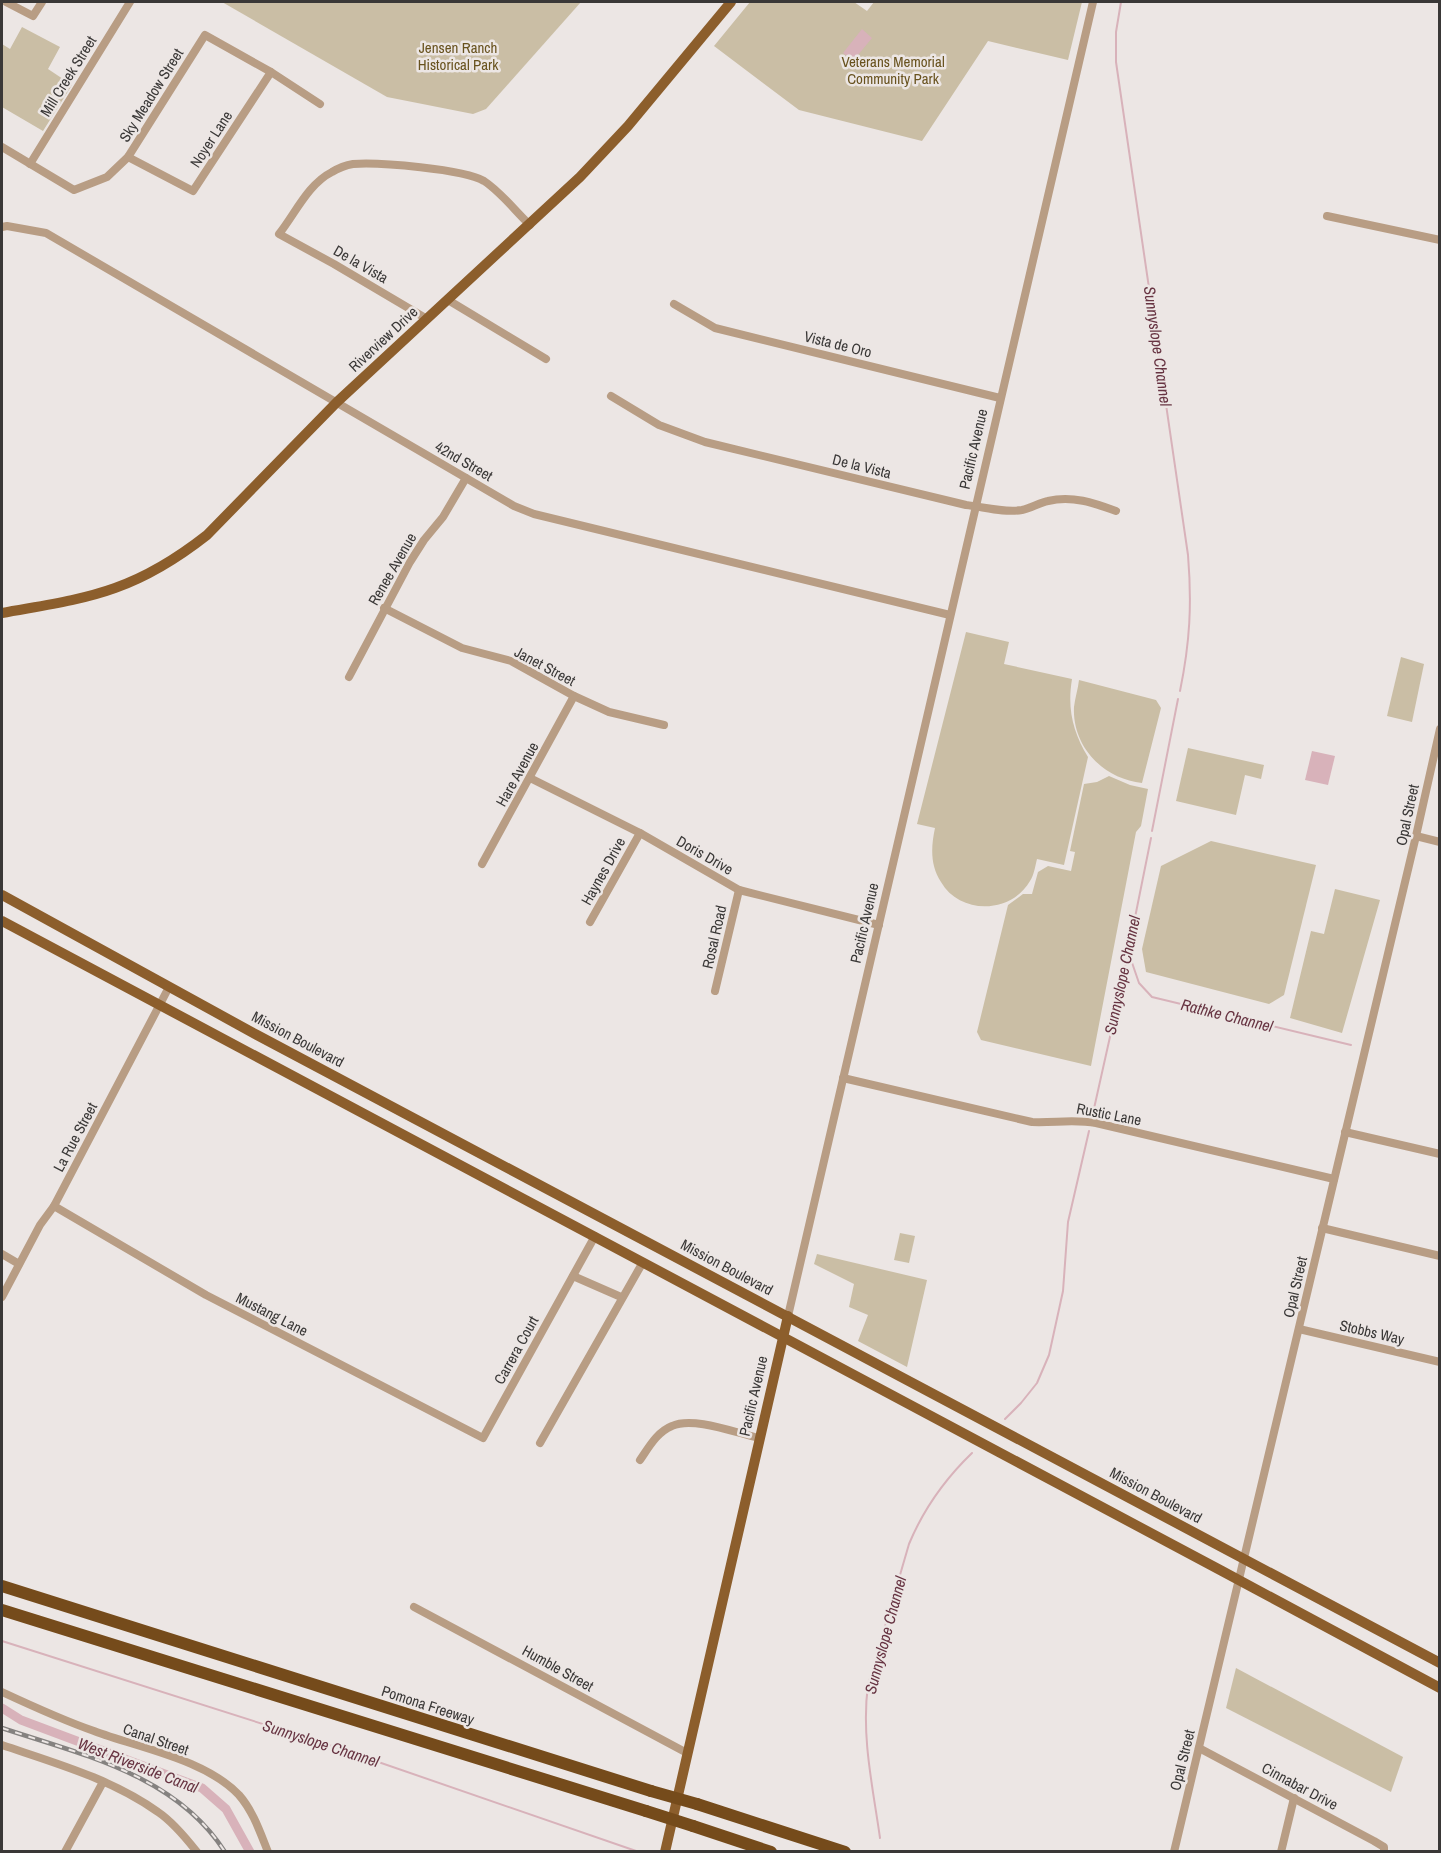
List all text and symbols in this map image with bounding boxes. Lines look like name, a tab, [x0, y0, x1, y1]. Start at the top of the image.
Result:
street label: Mill Creek Street	[35, 31, 101, 120]
park label: Jensen Ranch Historical Park	[418, 37, 499, 75]
street label: Sky Meadow Street	[114, 44, 188, 146]
park label: Veterans Memorial Community Park	[841, 51, 945, 89]
street label: Noyer Lane	[185, 106, 237, 171]
street label: De la Vista	[330, 240, 392, 288]
water label: Sunnyslope Channel	[1139, 285, 1177, 409]
street label: Riverview Drive	[344, 301, 422, 377]
street label: Vista de Oro	[802, 325, 874, 363]
street label: Pacific Avenue	[954, 407, 992, 491]
street label: 42nd Street	[431, 436, 497, 486]
street label: De la Vista	[830, 449, 894, 483]
street label: Renee Avenue	[363, 529, 421, 609]
street label: Janet Street	[511, 641, 580, 691]
street label: Hare Avenue	[491, 738, 543, 810]
street label: Opal Street	[1390, 782, 1424, 848]
street label: Doris Drive	[673, 830, 737, 880]
street label: Haynes Drive	[576, 833, 630, 909]
street label: Pacific Avenue	[845, 881, 883, 965]
street label: Rosal Road	[697, 903, 731, 971]
water label: Sunnyslope Channel	[1099, 912, 1146, 1037]
water label: Rathke Channel	[1179, 993, 1276, 1037]
street label: Mission Boulevard	[248, 1006, 348, 1072]
street label: Rustic Lane	[1075, 1097, 1143, 1131]
street label: La Rue Street	[48, 1098, 102, 1175]
street label: Mission Boulevard	[677, 1234, 777, 1300]
street label: Opal Street	[1278, 1254, 1312, 1320]
street label: Mustang Lane	[232, 1287, 312, 1341]
street label: Carrera Court	[489, 1312, 544, 1388]
street label: Stobbs Way	[1338, 1314, 1407, 1350]
street label: Pacific Avenue	[734, 1354, 772, 1438]
street label: Mission Boulevard	[1106, 1462, 1206, 1528]
water label: Sunnyslope Channel	[859, 1573, 912, 1696]
street label: Humble Street	[519, 1640, 598, 1697]
street label: Pomona Freeway	[379, 1680, 478, 1730]
water label: Sunnyslope Channel	[260, 1714, 383, 1773]
street label: Canal Street	[120, 1718, 192, 1760]
street label: Opal Street	[1164, 1727, 1200, 1793]
water label: West Riverside Canal	[75, 1732, 202, 1798]
street label: Cinnabar Drive	[1258, 1757, 1342, 1815]

